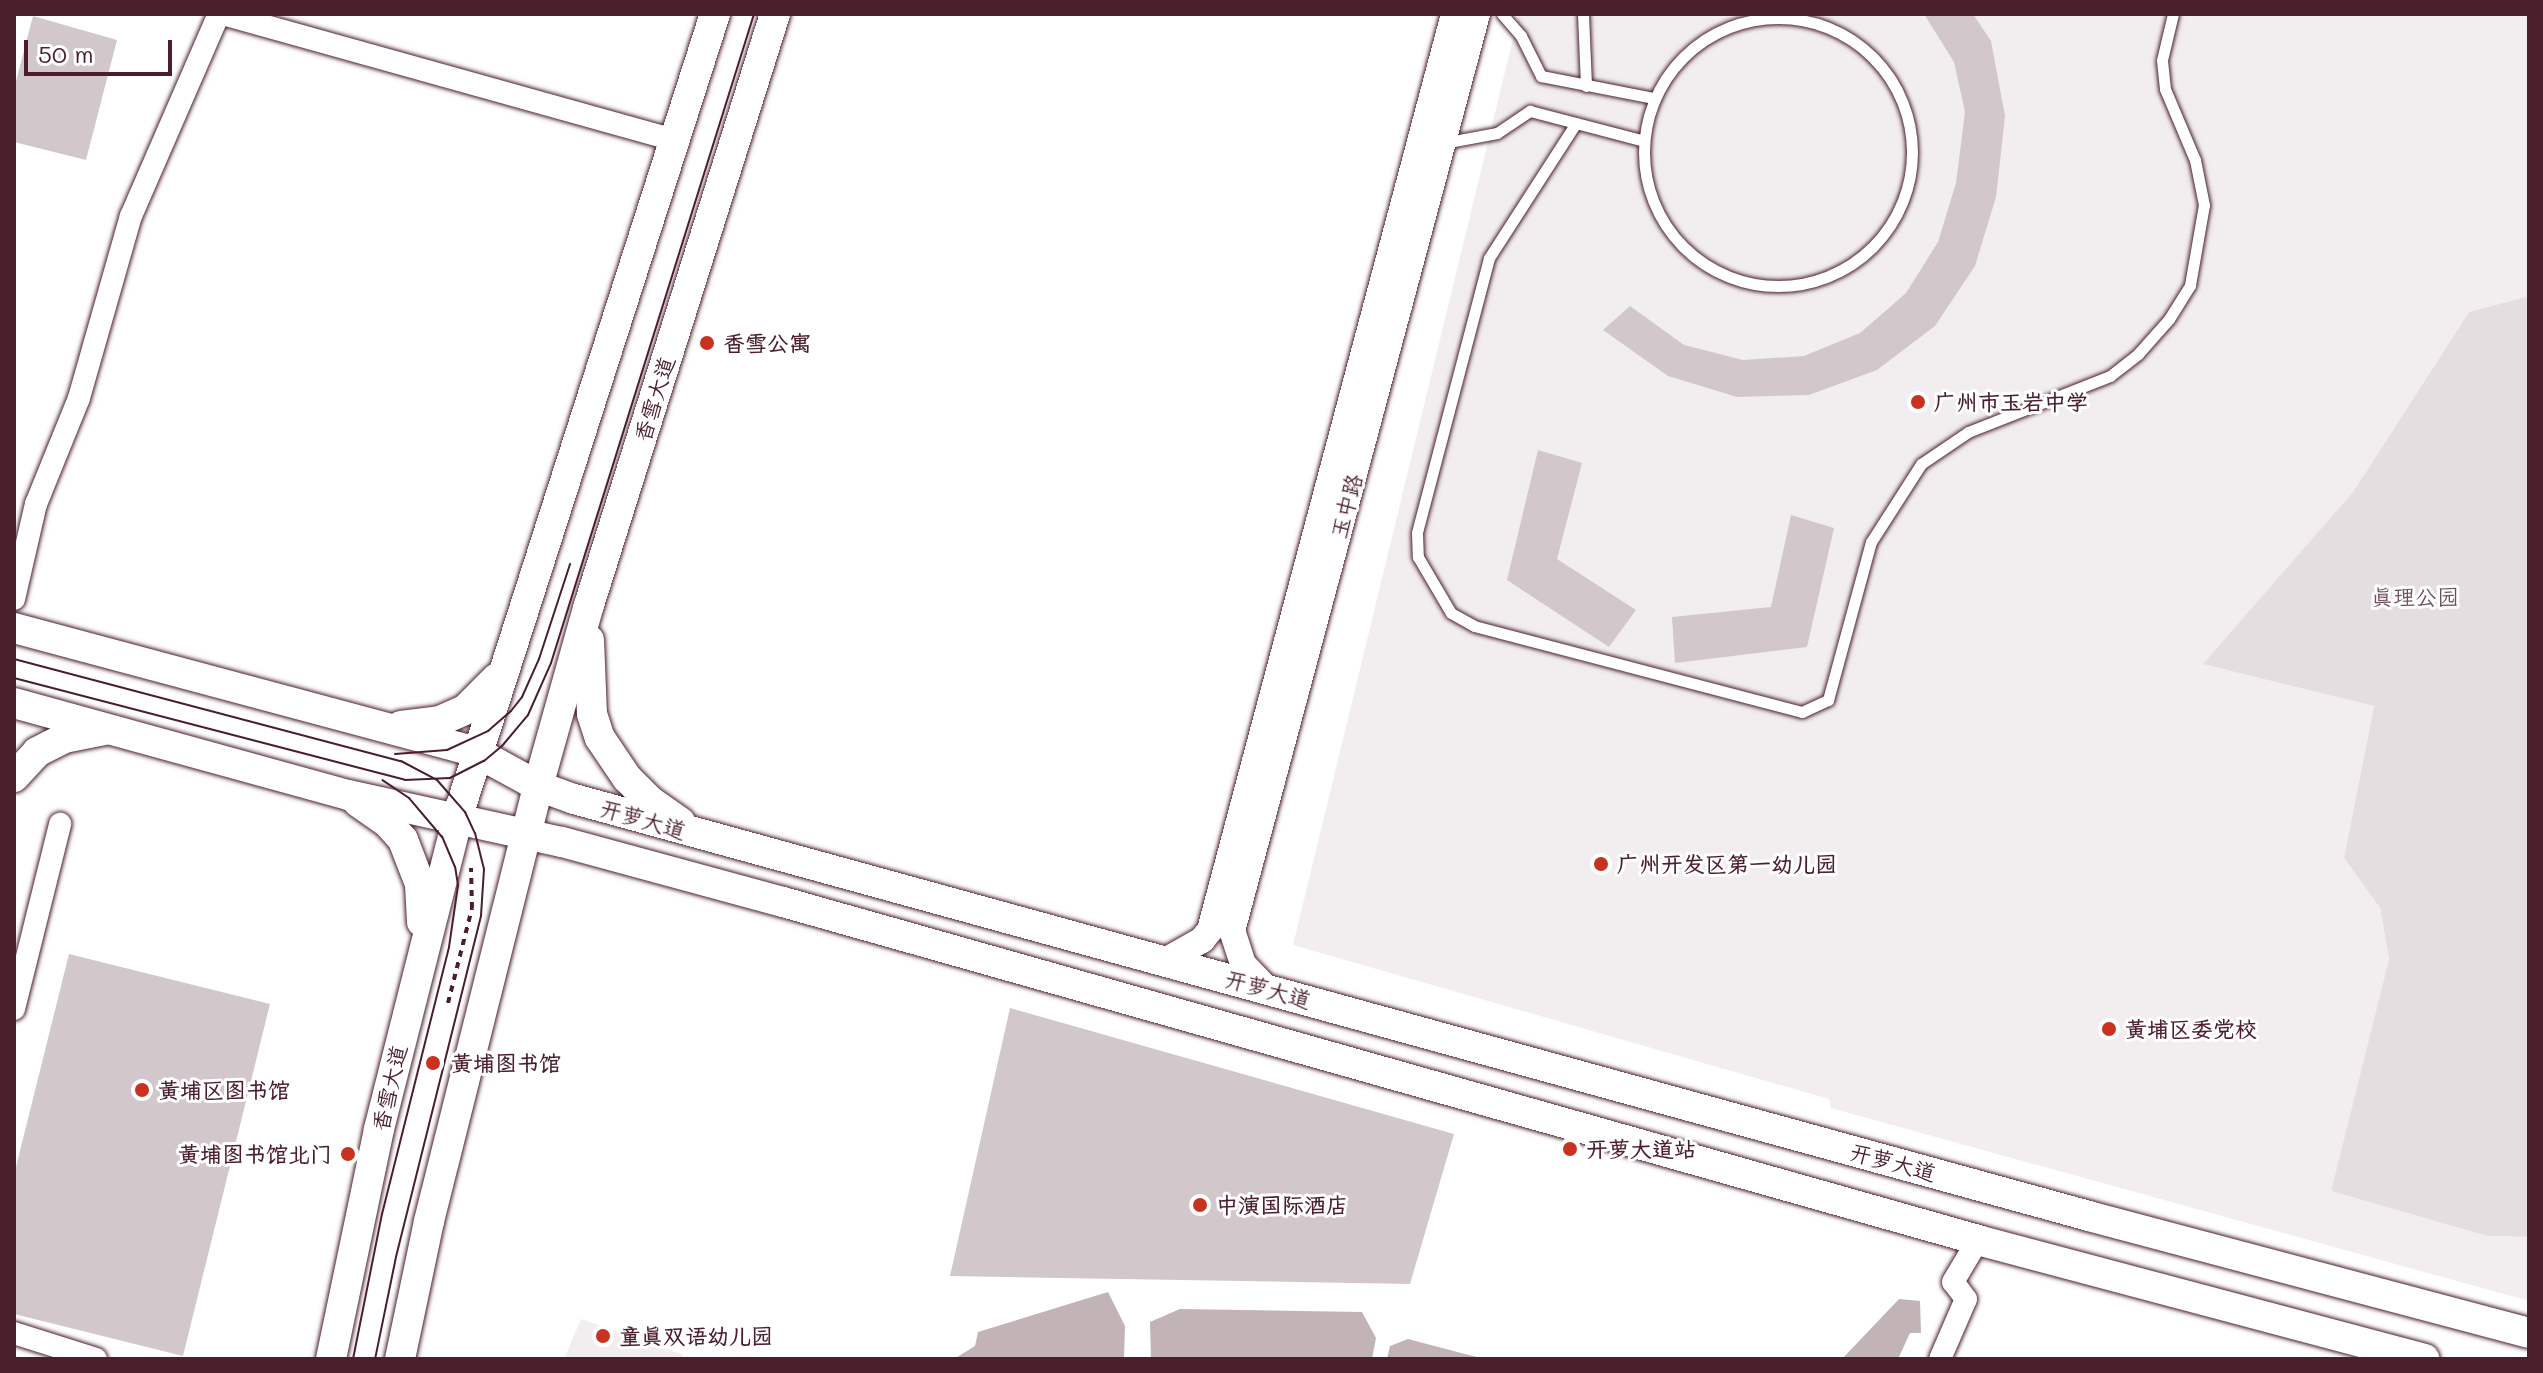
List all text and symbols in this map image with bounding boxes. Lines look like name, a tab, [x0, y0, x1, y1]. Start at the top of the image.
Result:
scale bar	[28, 24, 176, 74]
text: 50 m	[38, 38, 94, 69]
place label: 香雪公寓	[723, 330, 811, 356]
marker: 香雪公寓	[698, 334, 716, 352]
street label: 香雪大道	[629, 353, 679, 445]
place label: 广州市玉岩中学	[1934, 389, 2088, 415]
marker: 广州市玉岩中学	[1909, 393, 1927, 411]
street label: 玉中路	[1325, 471, 1367, 541]
park label: 真理公园	[2371, 584, 2459, 610]
street label: 开萝大道	[597, 794, 689, 844]
place label: 广州开发区第一幼儿园	[1617, 851, 1837, 877]
marker: 广州开发区第一幼儿园	[1592, 855, 1610, 873]
street label: 开萝大道	[1222, 965, 1314, 1013]
place label: 黄埔区委党校	[2125, 1016, 2257, 1042]
marker: 黄埔区委党校	[2100, 1020, 2118, 1038]
street label: 香雪大道	[366, 1042, 412, 1134]
place label: 黄埔图书馆	[451, 1050, 561, 1076]
marker: 黄埔图书馆	[422, 1052, 444, 1074]
place label: 黄埔区图书馆	[158, 1077, 290, 1103]
marker: 黄埔区图书馆	[133, 1081, 151, 1099]
place label: 开萝大道站	[1586, 1136, 1696, 1162]
street label: 开萝大道	[1847, 1138, 1939, 1186]
marker: 开萝大道站	[1561, 1140, 1579, 1158]
place label: 黄埔图书馆北门	[178, 1141, 332, 1167]
marker: 黄埔图书馆北门	[339, 1145, 357, 1163]
place label: 中演国际酒店	[1216, 1192, 1348, 1218]
marker: 中演国际酒店	[1191, 1196, 1209, 1214]
place label: 童真双语幼儿园	[619, 1323, 773, 1349]
marker: 童真双语幼儿园	[594, 1327, 612, 1345]

